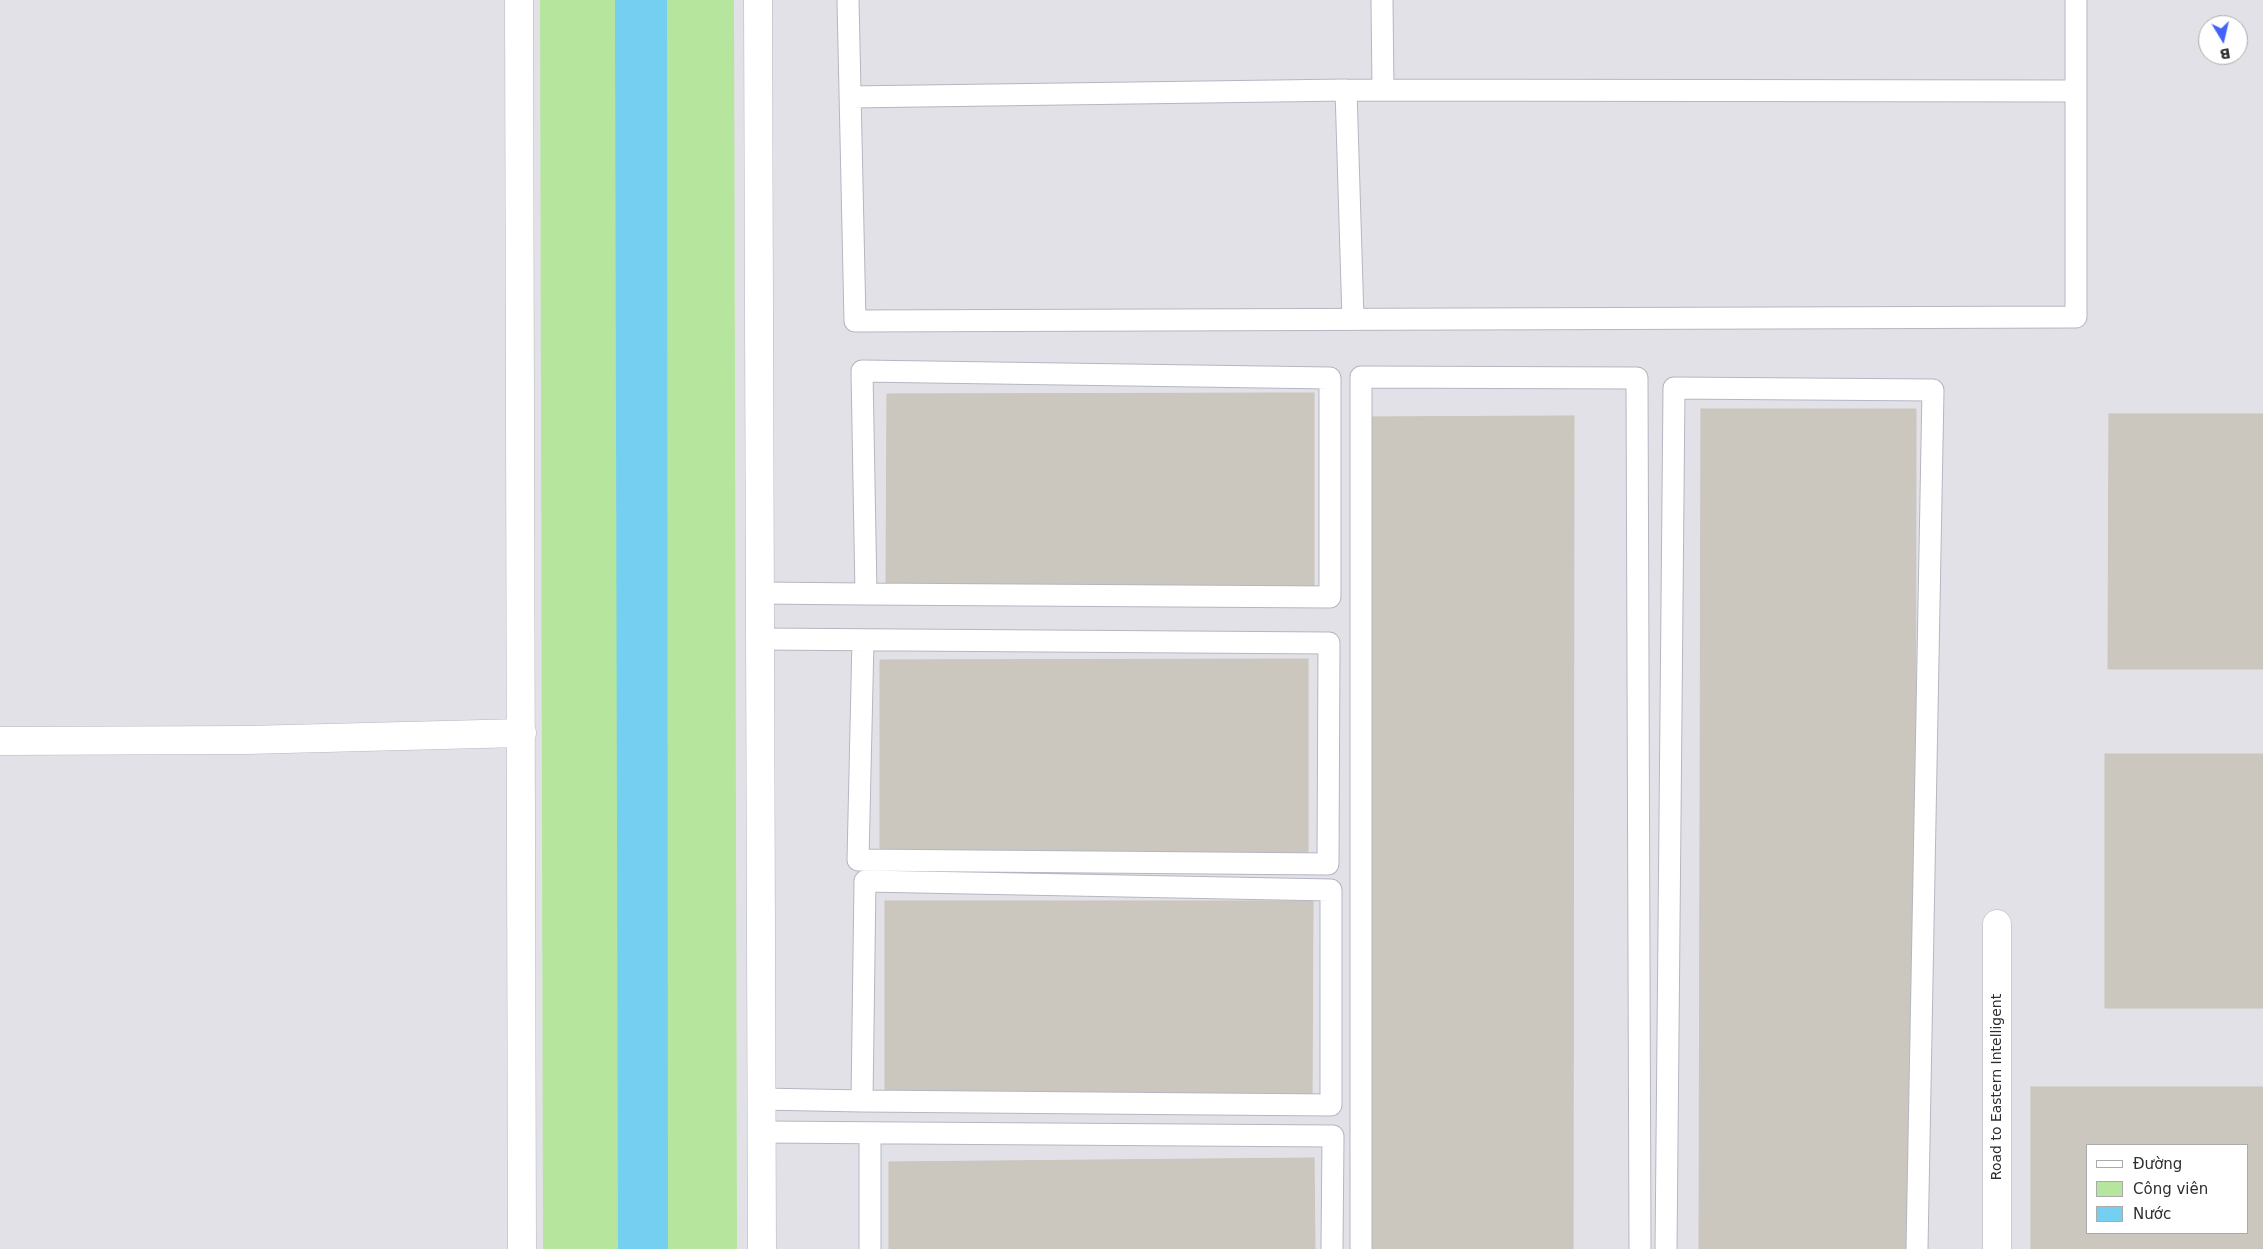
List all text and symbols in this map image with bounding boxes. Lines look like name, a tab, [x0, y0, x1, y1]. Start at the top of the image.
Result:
north arrow	[2198, 15, 2248, 65]
text: B	[2219, 45, 2232, 63]
street label: Road to Eastern Intelligent	[1989, 994, 2005, 1180]
legend	[2086, 1144, 2248, 1234]
text: Đường	[2133, 1155, 2182, 1173]
text: Công viên	[2133, 1180, 2208, 1198]
text: Nước	[2133, 1205, 2171, 1223]

